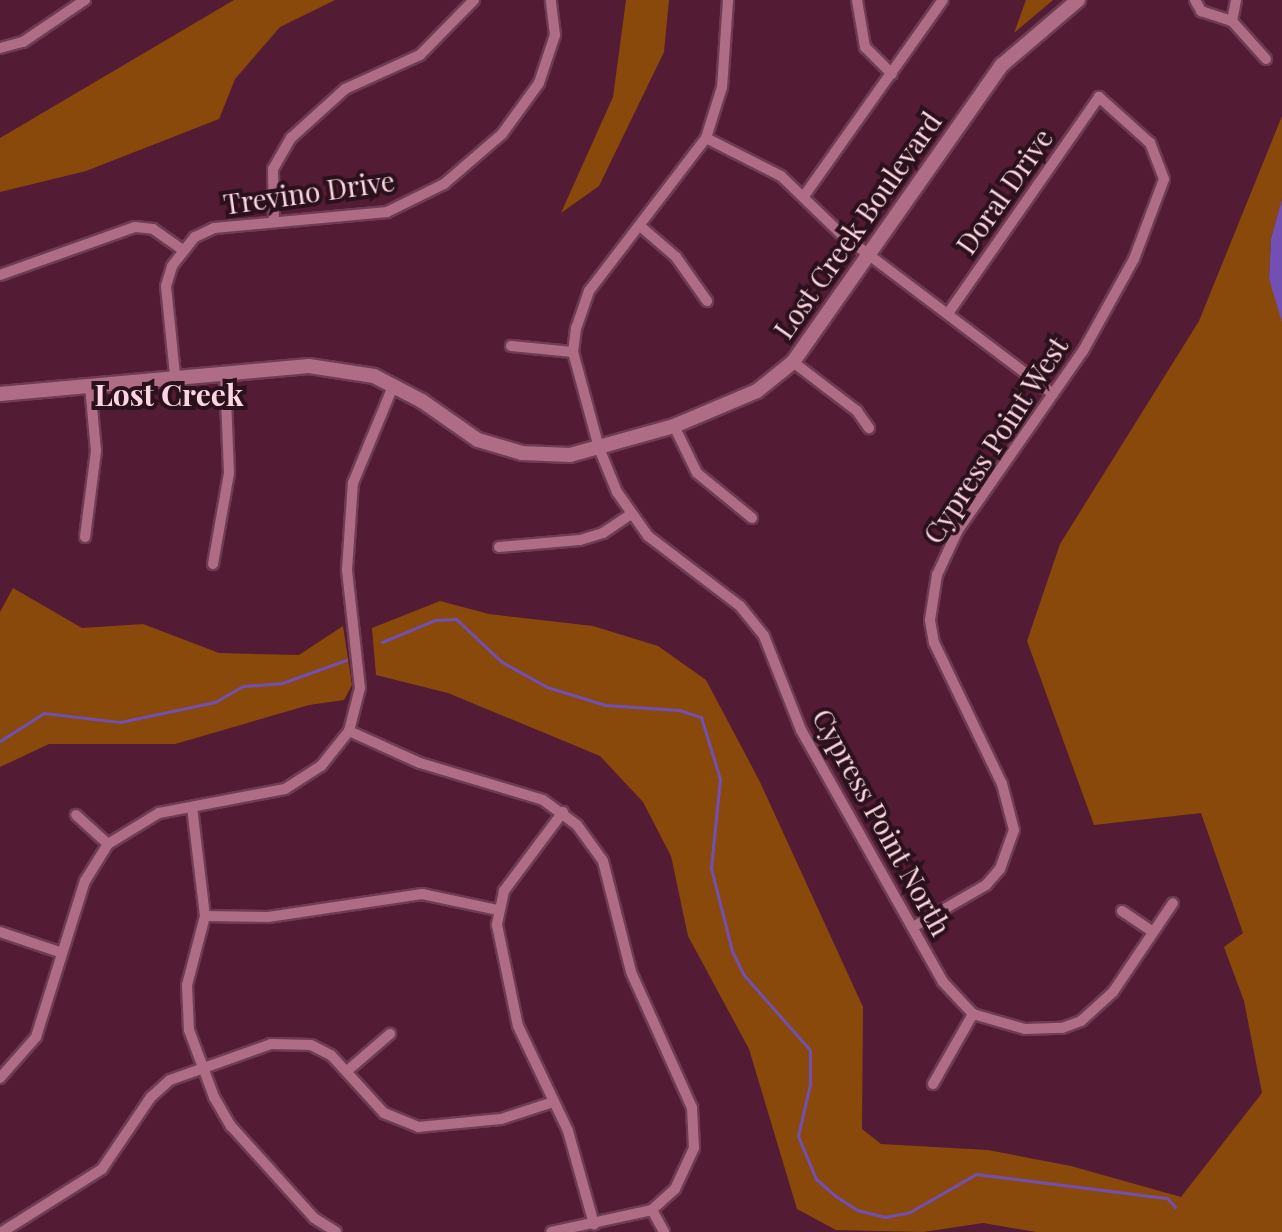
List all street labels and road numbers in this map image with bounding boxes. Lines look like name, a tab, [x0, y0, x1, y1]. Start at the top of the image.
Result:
street label: Lost Creek Boulevard	[766, 105, 948, 345]
street label: Doral Drive	[949, 122, 1059, 260]
street label: Trevino Drive	[221, 163, 397, 221]
street label: Cypress Point West	[915, 330, 1075, 550]
street label: Cypress Point North	[806, 703, 958, 941]

